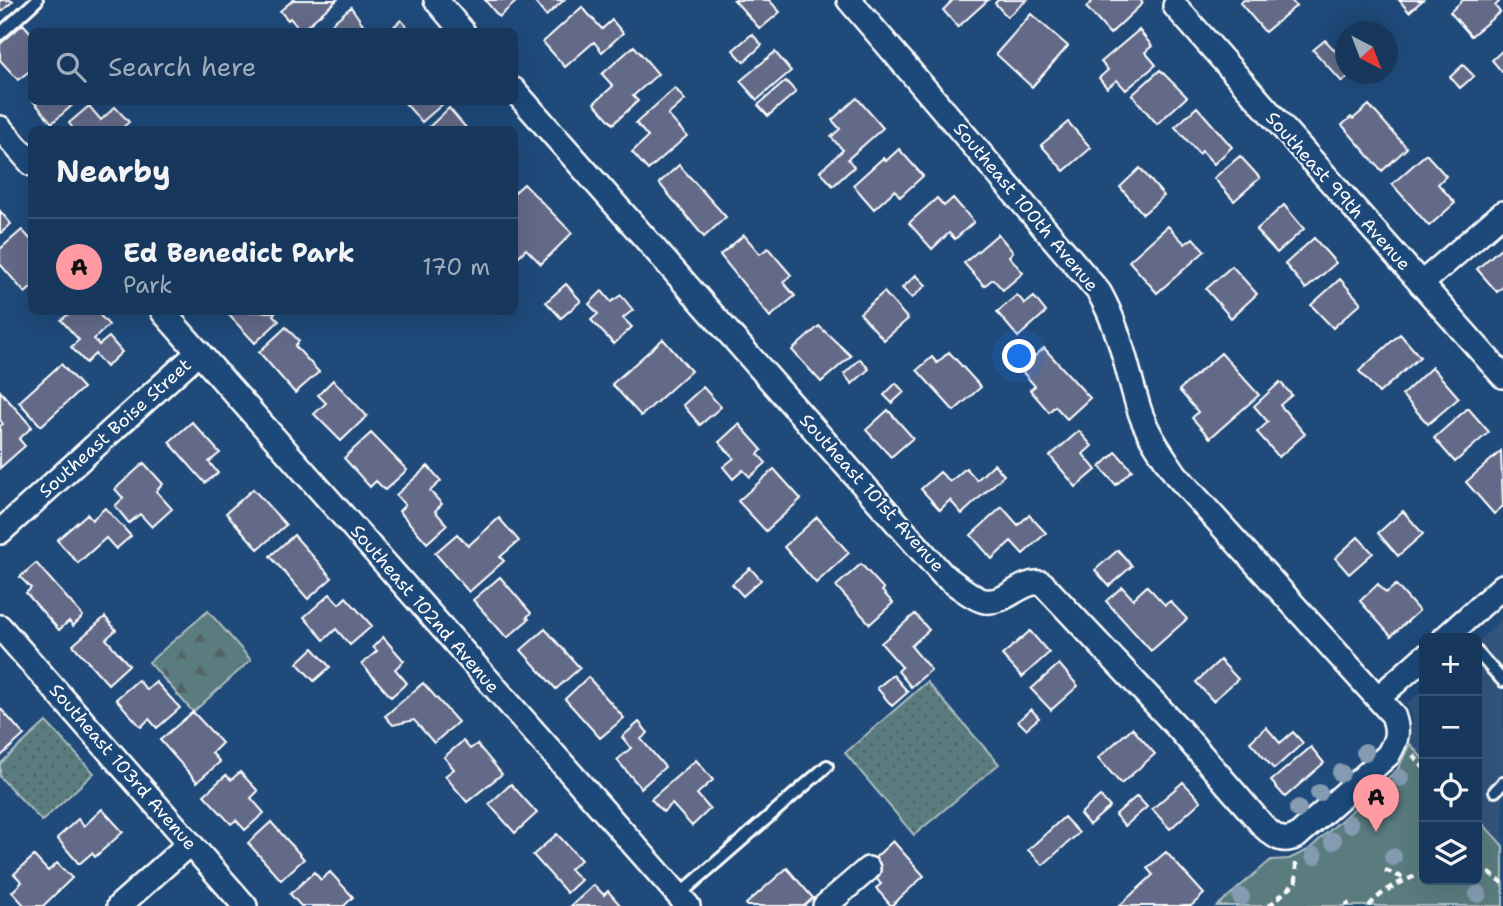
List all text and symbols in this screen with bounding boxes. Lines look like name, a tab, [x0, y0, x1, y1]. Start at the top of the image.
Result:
north arrow	[1335, 21, 1398, 84]
search box	[28, 28, 518, 105]
icon: search	[52, 48, 90, 86]
text: Search here	[108, 49, 257, 84]
street label: Southeast 99th Avenue	[1260, 106, 1416, 276]
street label: Southeast 100th Avenue	[948, 117, 1104, 297]
text: Nearby	[56, 151, 171, 192]
text: Ed Benedict Park	[123, 235, 355, 270]
text: A	[70, 252, 88, 282]
text: 170 m	[422, 252, 490, 282]
text: Park	[123, 270, 172, 300]
your location	[1002, 339, 1036, 373]
street label: Southeast Boise Street	[34, 353, 196, 503]
street label: Southeast 101st Avenue	[794, 409, 950, 577]
street label: Southeast 102nd Avenue	[345, 520, 505, 698]
map controls	[1419, 633, 1482, 885]
button: +	[1419, 633, 1482, 696]
street label: Southeast 103rd Avenue	[44, 679, 202, 855]
button: −	[1419, 696, 1482, 759]
button: locate	[1419, 759, 1482, 822]
pin: A	[1353, 774, 1399, 832]
button: layers	[1419, 822, 1482, 885]

